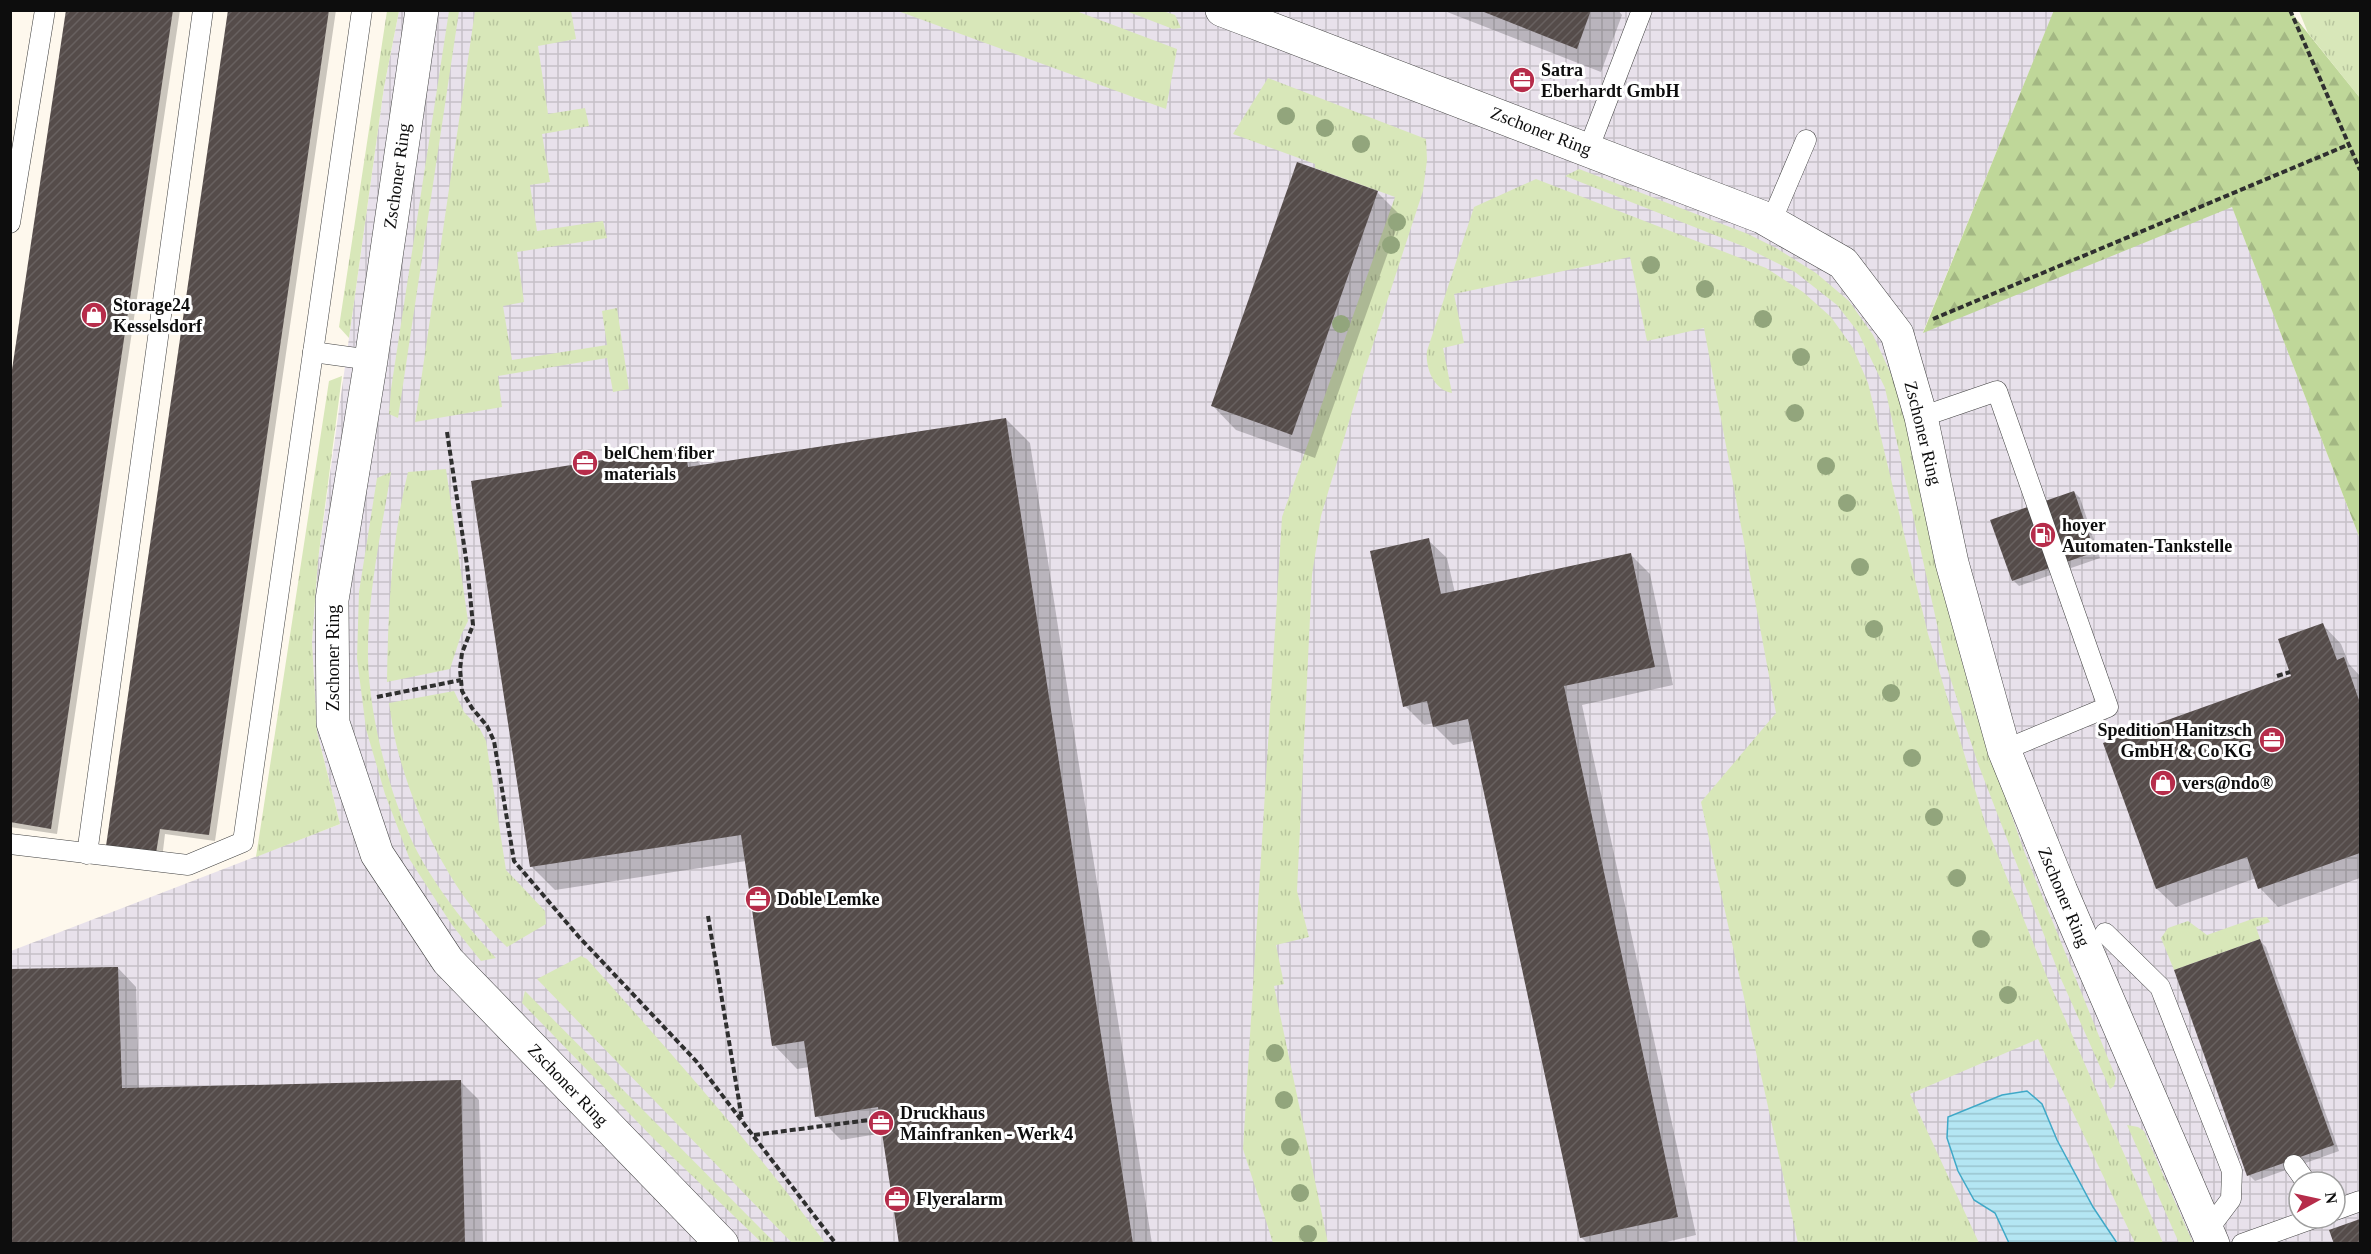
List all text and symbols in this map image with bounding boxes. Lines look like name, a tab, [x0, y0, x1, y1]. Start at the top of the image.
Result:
place label: Satra Eberhardt GmbH	[1541, 60, 1680, 101]
office icon: Satra Eberhardt GmbH	[1507, 65, 1537, 95]
street label: Zschoner Ring	[1488, 103, 1594, 159]
street label: Zschoner Ring	[380, 122, 414, 230]
place label: Storage24 Kesselsdorf	[113, 295, 203, 336]
shop icon: Storage24 Kesselsdorf	[79, 300, 109, 330]
street label: Zschoner Ring	[1900, 379, 1946, 487]
place label: belChem fiber materials	[604, 443, 714, 484]
office icon: belChem fiber materials	[570, 448, 600, 478]
place label: hoyer Automaten-Tankstelle	[2062, 515, 2232, 556]
fuel station icon: hoyer Automaten-Tankstelle	[2028, 520, 2058, 550]
street label: Zschoner Ring	[323, 605, 343, 711]
place label: Spedition Hanitzsch GmbH & Co KG	[2097, 720, 2252, 761]
office icon: Spedition Hanitzsch GmbH & Co KG	[2257, 725, 2287, 755]
shop icon: vers@ndo®	[2148, 768, 2178, 798]
place label: vers@ndo®	[2182, 773, 2273, 793]
street label: Zschoner Ring	[2034, 844, 2094, 950]
office icon: Doble Lemke	[743, 884, 773, 914]
place label: Doble Lemke	[777, 889, 880, 909]
street label: Zschoner Ring	[524, 1040, 612, 1130]
place label: Druckhaus Mainfranken - Werk 4	[900, 1103, 1073, 1144]
office icon: Druckhaus Mainfranken - Werk 4	[866, 1108, 896, 1138]
north arrow	[2287, 1170, 2347, 1230]
office icon: Flyeralarm	[882, 1184, 912, 1214]
place label: Flyeralarm	[916, 1189, 1003, 1209]
text: N	[2322, 1191, 2341, 1205]

